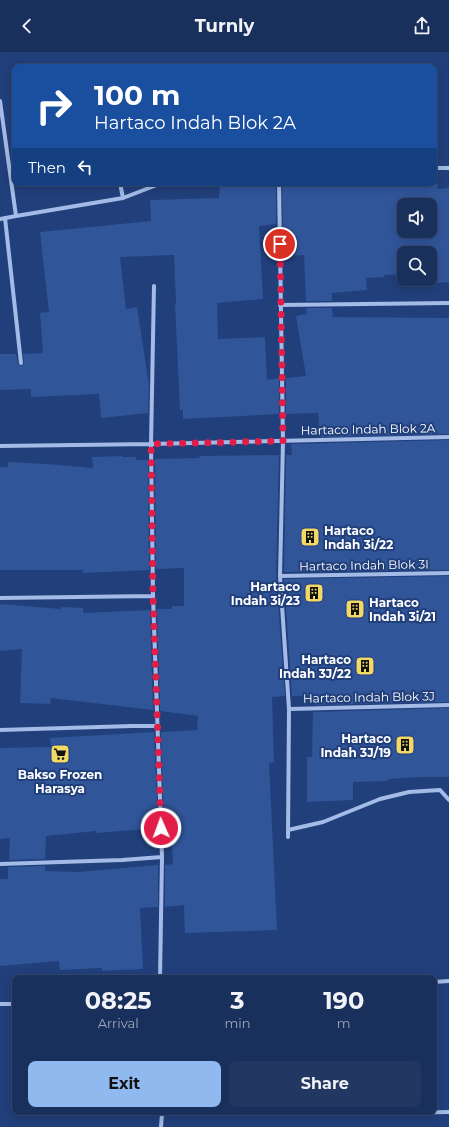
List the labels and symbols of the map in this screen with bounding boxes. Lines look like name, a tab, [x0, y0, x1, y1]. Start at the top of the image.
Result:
pin	[263, 227, 297, 261]
street label: Hartaco Indah Blok 2A	[301, 420, 436, 438]
place label: Hartaco Indah 3i/22	[324, 523, 393, 552]
building icon: Hartaco Indah 3i/22	[299, 526, 321, 548]
street label: Hartaco Indah Blok 3I	[299, 556, 429, 574]
place label: Hartaco Indah 3i/23	[231, 579, 300, 608]
building icon: Hartaco Indah 3i/23	[303, 582, 325, 604]
place label: Hartaco Indah 3i/21	[369, 595, 436, 624]
building icon: Hartaco Indah 3i/21	[344, 598, 366, 620]
place label: Hartaco Indah 3J/22	[279, 652, 351, 681]
building icon: Hartaco Indah 3J/22	[354, 655, 376, 677]
street label: Hartaco Indah Blok 3J	[303, 688, 435, 706]
place label: Hartaco Indah 3J/19	[320, 731, 391, 760]
building icon: Hartaco Indah 3J/19	[394, 734, 416, 756]
supermarket icon: Bakso Frozen Harasya	[49, 743, 71, 765]
place label: Bakso Frozen Harasya	[18, 767, 102, 796]
position arrow	[140, 807, 182, 849]

